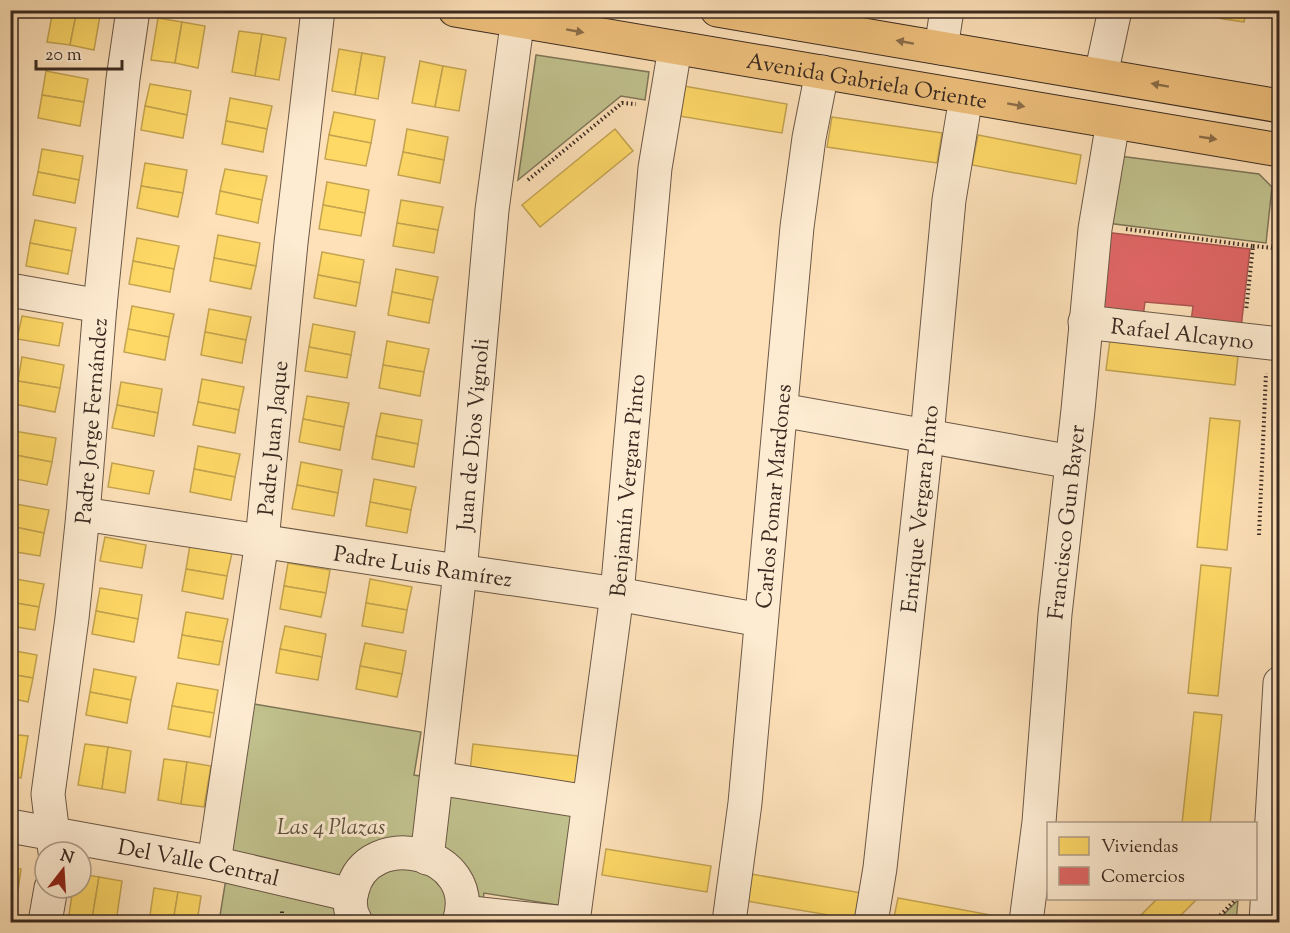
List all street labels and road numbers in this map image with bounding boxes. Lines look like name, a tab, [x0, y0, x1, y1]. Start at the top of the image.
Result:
street label: Avenida Gabriela Oriente	[744, 47, 989, 119]
street label: Rafael Alcayno	[1109, 312, 1255, 360]
street label: Padre Jorge Fernández	[69, 317, 118, 526]
street label: Juan de Dios Vignoli	[451, 337, 500, 534]
street label: Padre Juan Jaque	[252, 359, 298, 517]
street label: Benjamín Vergara Pinto	[604, 373, 656, 599]
street label: Carlos Pomar Mardones	[750, 383, 802, 610]
street label: Enrique Vergara Pinto	[895, 404, 949, 615]
street label: Francisco Gun Bayer	[1041, 423, 1095, 621]
street label: Padre Luis Ramírez	[331, 539, 514, 598]
street label: Del Valle Central	[115, 833, 282, 897]

